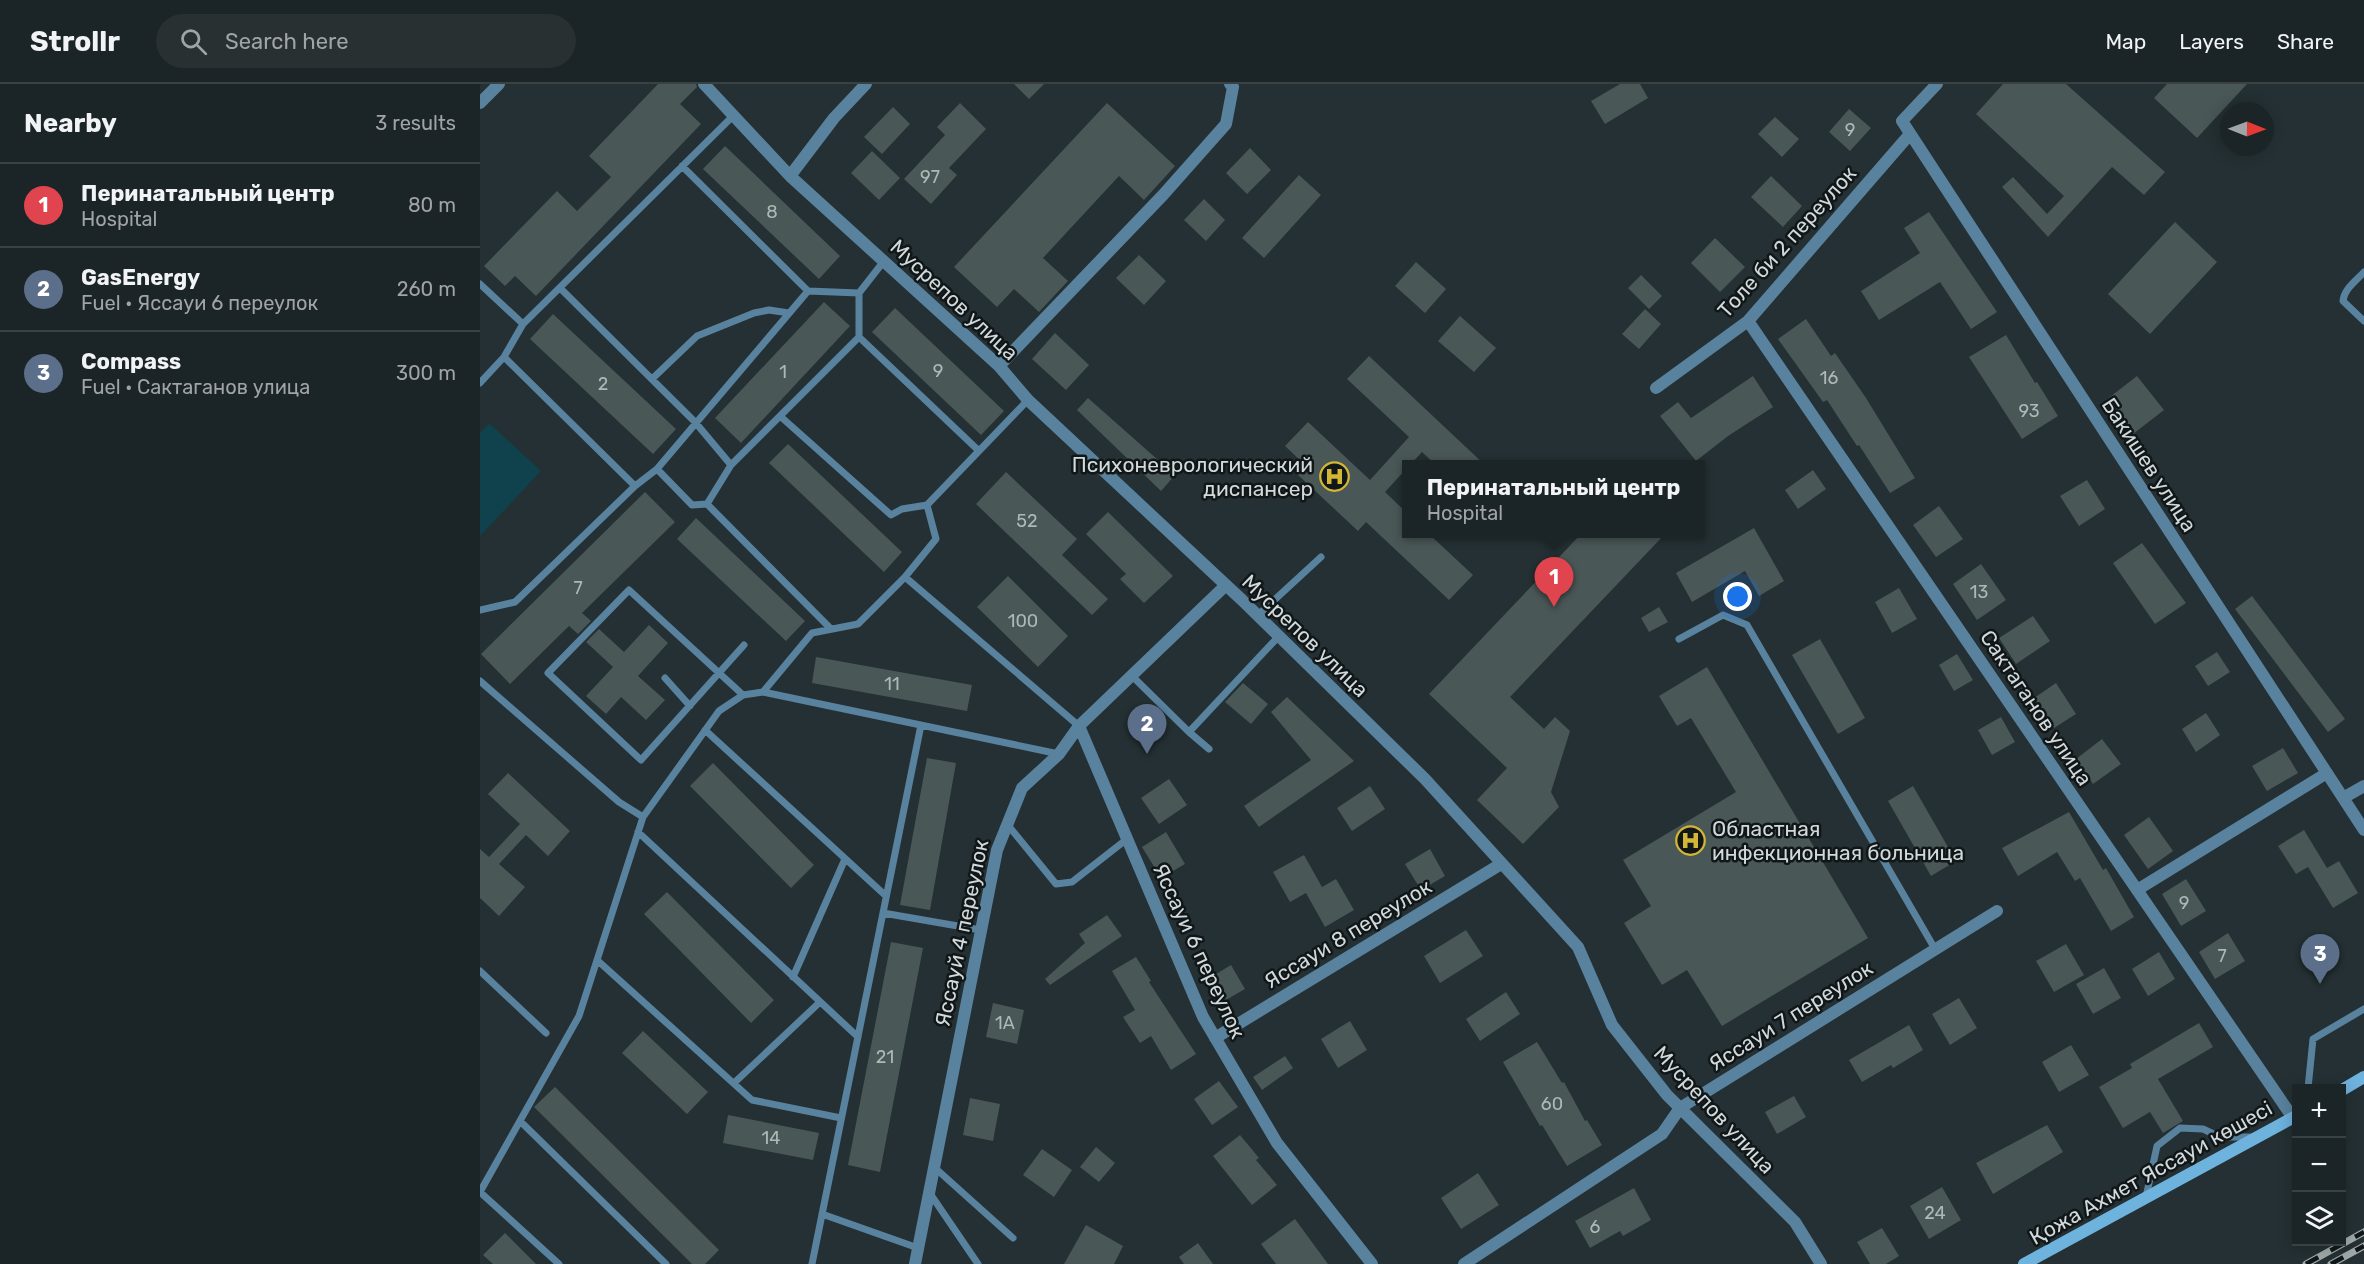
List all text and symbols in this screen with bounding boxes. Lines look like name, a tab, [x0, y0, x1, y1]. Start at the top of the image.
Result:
search box	[156, 14, 576, 68]
text: Strollr	[30, 25, 120, 58]
icon: search	[177, 25, 210, 58]
text: Search here	[225, 28, 348, 55]
text: Map	[2105, 29, 2146, 54]
text: Layers	[2179, 29, 2244, 54]
text: Share	[2277, 29, 2334, 54]
north arrow	[2220, 102, 2274, 156]
text: Nearby	[24, 108, 117, 139]
text: 3 results	[375, 111, 456, 135]
house number: 9	[1845, 119, 1855, 141]
street label: Толе би 2 переулок	[1712, 161, 1861, 323]
house number: 97	[920, 166, 940, 188]
text: Перинатальный центр	[81, 180, 335, 207]
text: 1	[39, 193, 48, 217]
text: 80 m	[408, 193, 456, 217]
house number: 8	[766, 201, 778, 223]
text: Hospital	[81, 207, 157, 231]
street label: Мусрепов улица	[885, 234, 1023, 365]
text: GasEnergy	[81, 264, 200, 291]
text: 2	[37, 277, 50, 301]
text: 260 m	[397, 277, 456, 301]
text: Fuel · Яссауи 6 переулок	[81, 291, 318, 315]
text: Compass	[81, 348, 181, 375]
house number: 9	[933, 360, 943, 382]
text: 3	[37, 361, 50, 385]
text: 300 m	[396, 361, 456, 385]
house number: 1	[779, 361, 787, 383]
house number: 16	[1820, 367, 1838, 389]
house number: 2	[598, 373, 608, 395]
text: Fuel · Сактаганов улица	[81, 375, 310, 399]
street label: Бакишев улица	[2097, 393, 2202, 536]
house number: 93	[2018, 400, 2040, 422]
place label: Психоневрологический диспансер	[1072, 452, 1313, 501]
popup	[1402, 460, 1705, 538]
hospital icon: Психоневрологический диспансер	[1318, 461, 1350, 493]
text: Перинатальный центр	[1427, 474, 1680, 501]
text: Hospital	[1427, 501, 1503, 525]
house number: 52	[1016, 510, 1038, 532]
pin: 1	[1534, 558, 1574, 607]
street label: Мусрепов улица	[1237, 569, 1374, 702]
house number: 7	[573, 577, 583, 599]
house number: 13	[1970, 581, 1988, 603]
your location	[1723, 582, 1752, 611]
house number: 100	[1008, 610, 1038, 632]
street label: Сактаганов улица	[1975, 625, 2098, 790]
house number: 11	[884, 673, 900, 695]
pin: 2	[1128, 704, 1166, 754]
place label: Областная инфекционная больница	[1712, 816, 1964, 865]
hospital icon: Областная инфекционная больница	[1675, 825, 1707, 857]
street label: Яссауй 4 переулок	[929, 837, 994, 1029]
street label: Яссауи 6 переулок	[1148, 859, 1251, 1042]
street label: Яссауи 8 переулок	[1259, 874, 1436, 993]
house number: 9	[2179, 892, 2189, 914]
pin: 3	[2300, 934, 2340, 984]
house number: 7	[2217, 945, 2227, 967]
street label: Яссауи 7 переулок	[1704, 955, 1877, 1076]
house number: 1А	[995, 1012, 1015, 1034]
street label: Мусрепов улица	[1649, 1041, 1780, 1179]
house number: 21	[876, 1046, 894, 1068]
map controls	[2292, 1084, 2346, 1246]
button: +	[2292, 1084, 2346, 1138]
house number: 60	[1541, 1093, 1563, 1115]
street label: Қожа Ахмет Яссауи көшесі	[2025, 1095, 2276, 1250]
house number: 14	[762, 1127, 780, 1149]
button: −	[2292, 1138, 2346, 1192]
button: layers	[2292, 1192, 2346, 1246]
house number: 24	[1924, 1202, 1946, 1224]
house number: 6	[1590, 1216, 1601, 1238]

